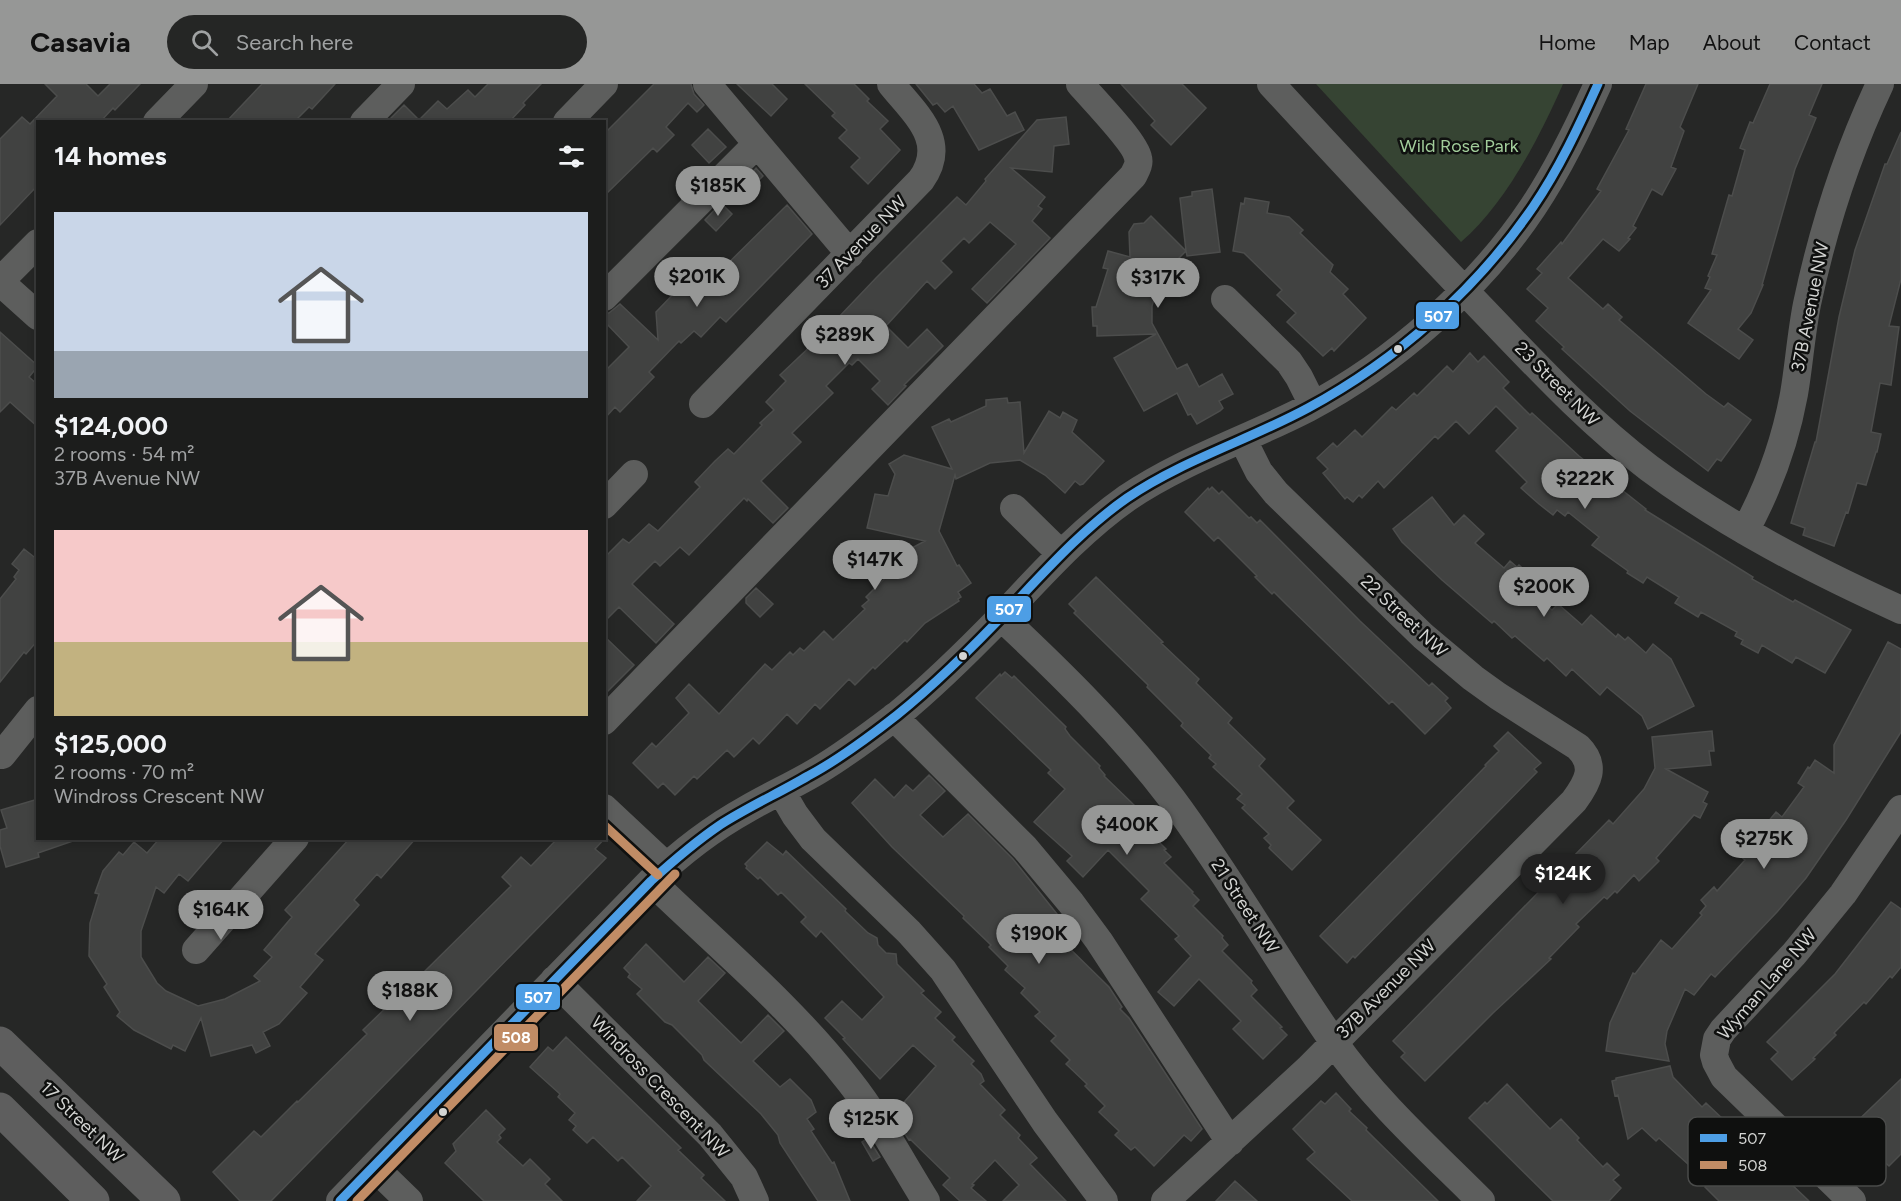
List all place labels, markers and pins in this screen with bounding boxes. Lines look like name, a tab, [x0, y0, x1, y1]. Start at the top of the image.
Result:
pin: $185K	[676, 166, 760, 217]
pin: $201K	[655, 257, 739, 308]
pin: $317K	[1116, 258, 1200, 309]
pin: $289K	[803, 315, 887, 366]
unlabelled marker	[1392, 343, 1404, 355]
pin: $222K	[1543, 459, 1627, 510]
pin: $147K	[833, 540, 917, 591]
pin: $200K	[1502, 567, 1586, 618]
unlabelled marker	[957, 650, 969, 662]
pin: $400K	[1085, 805, 1169, 856]
pin: $275K	[1722, 819, 1806, 870]
pin: $124K	[1521, 854, 1605, 905]
pin: $164K	[179, 890, 263, 941]
pin: $190K	[997, 914, 1081, 965]
pin: $188K	[368, 971, 452, 1022]
pin: $125K	[829, 1099, 913, 1150]
unlabelled marker	[437, 1106, 449, 1118]

